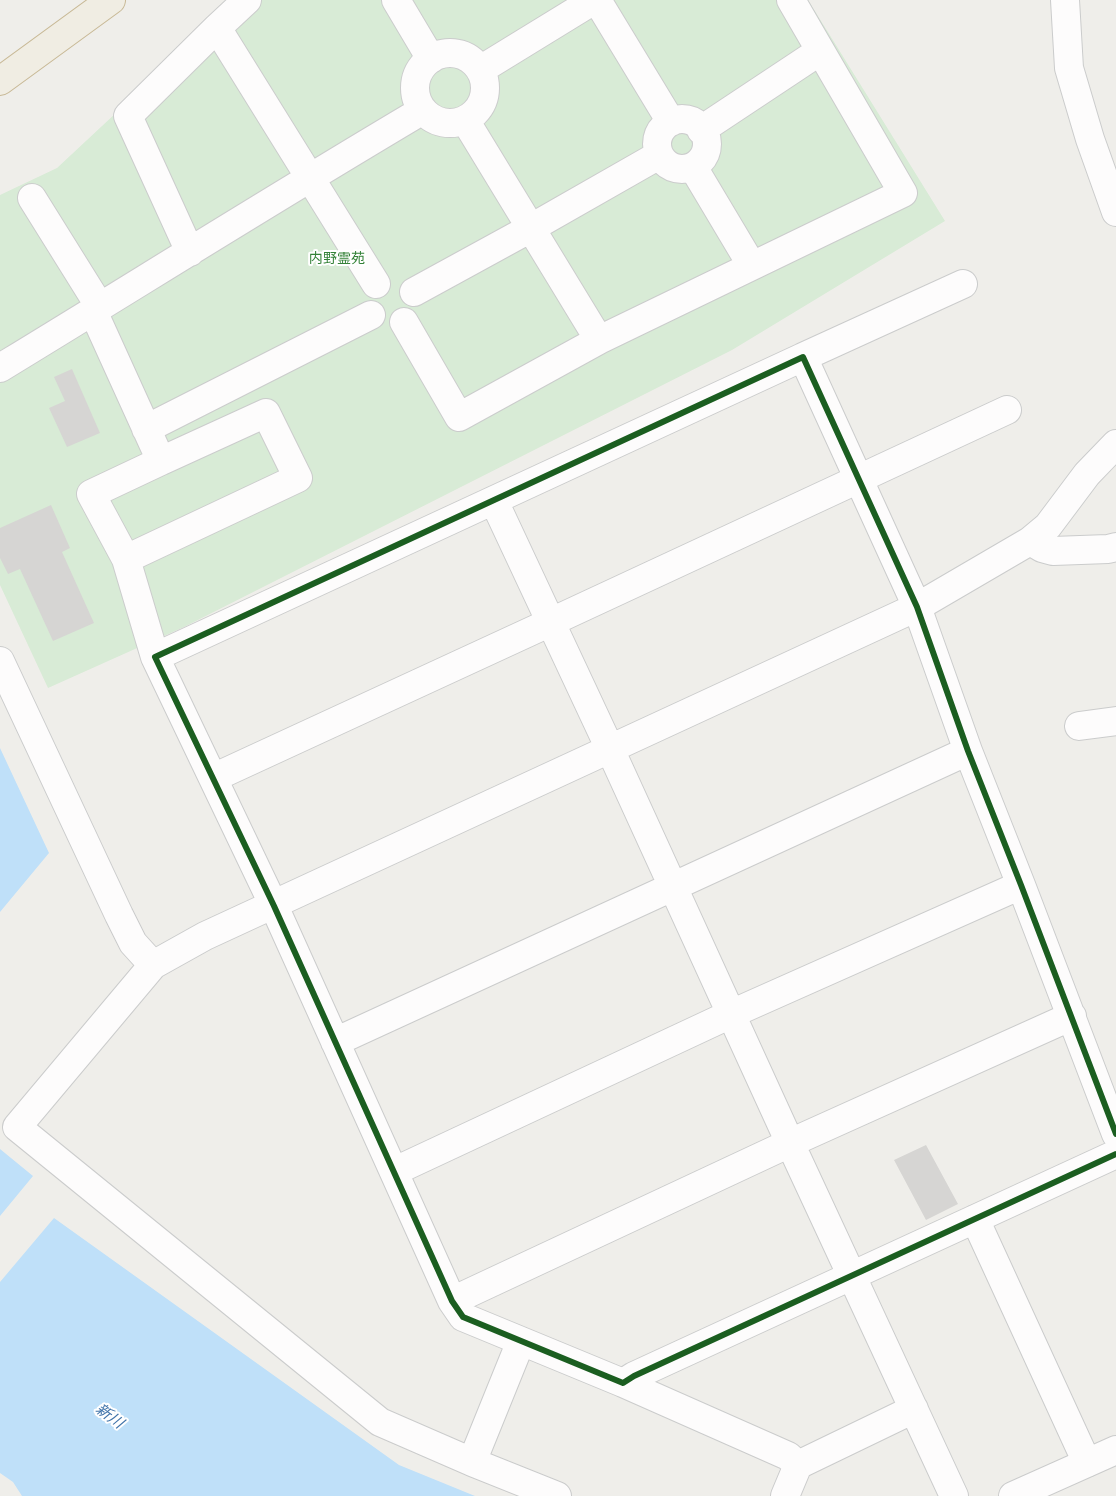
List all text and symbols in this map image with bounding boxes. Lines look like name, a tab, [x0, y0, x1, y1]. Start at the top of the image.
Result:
park label: 内野霊苑	[309, 252, 365, 268]
water label: 新川	[92, 1401, 126, 1433]

